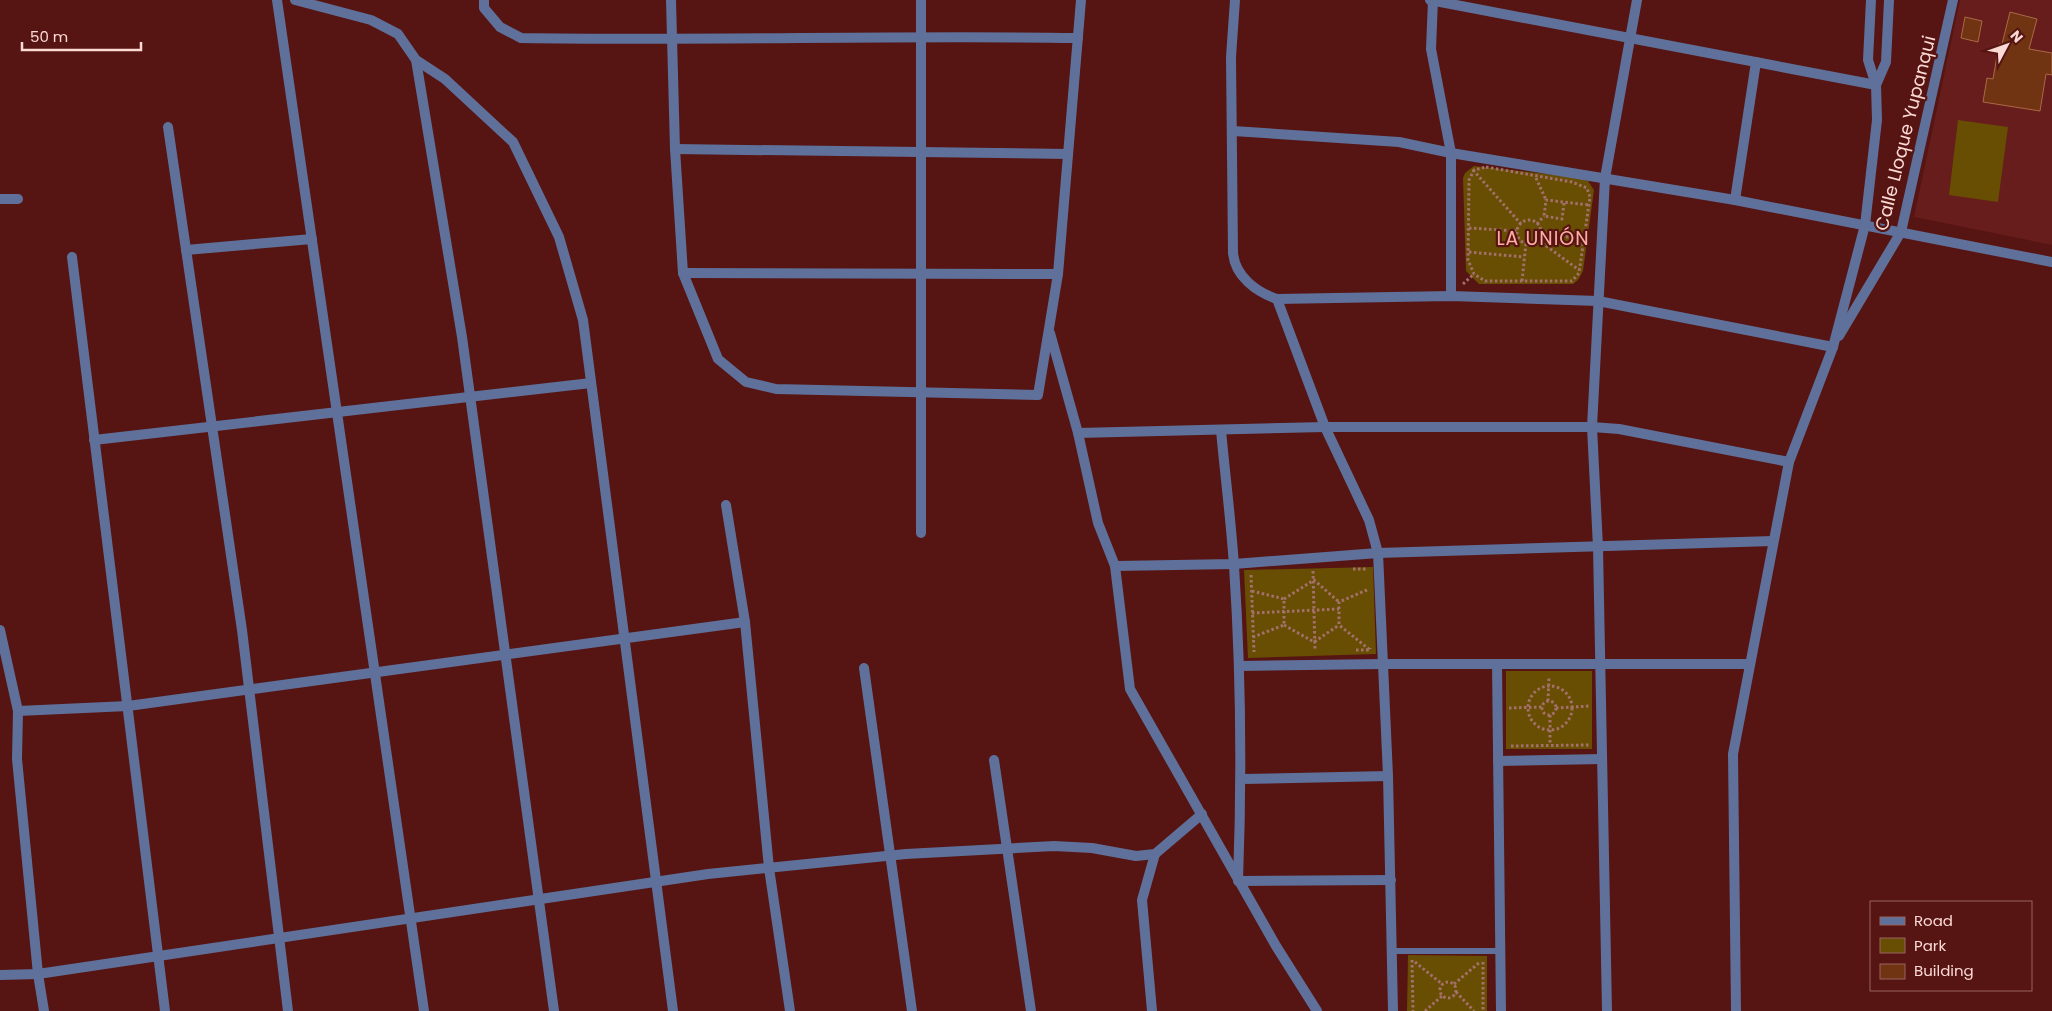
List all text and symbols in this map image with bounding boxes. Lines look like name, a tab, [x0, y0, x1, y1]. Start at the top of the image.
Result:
scale bar	[22, 20, 141, 52]
north arrow	[1982, 20, 2032, 70]
text: 50 m	[30, 26, 68, 47]
text: N	[2006, 26, 2028, 47]
street label: Calle Lloque Yupanqui	[1869, 33, 1941, 233]
district label: LA UNIÓN	[1496, 225, 1590, 252]
legend	[1870, 901, 2032, 991]
text: Road	[1914, 910, 1953, 931]
text: Park	[1914, 935, 1946, 956]
text: Building	[1914, 960, 1974, 981]

